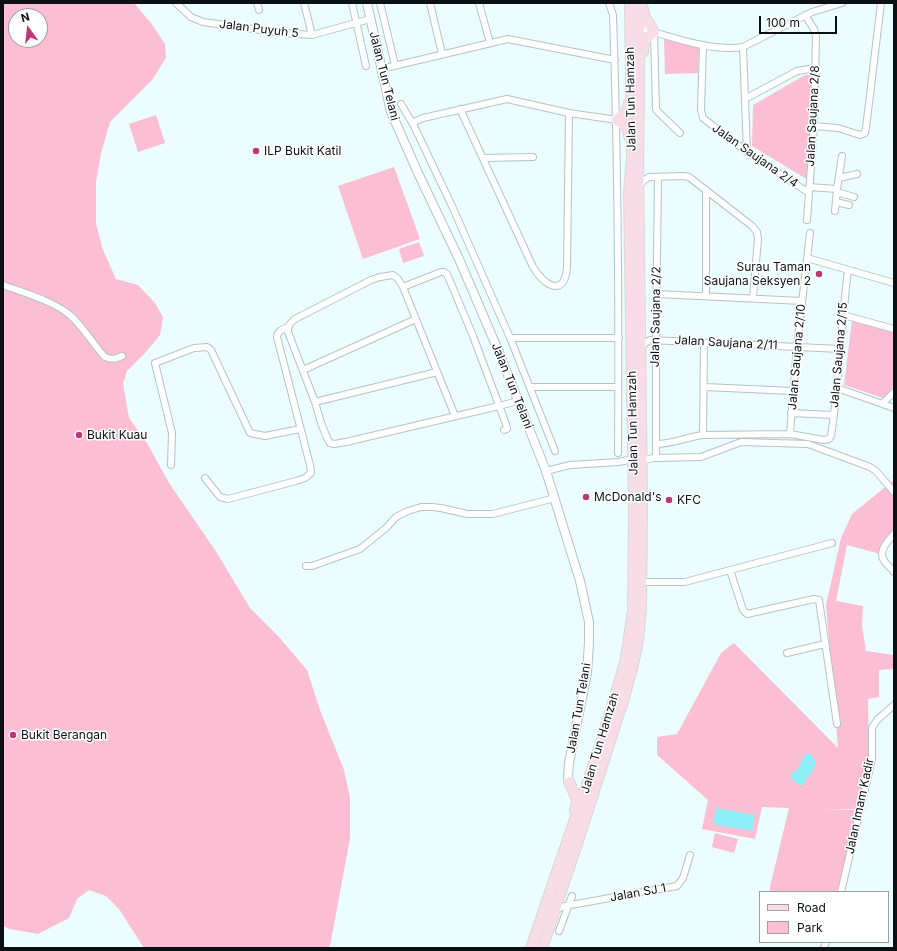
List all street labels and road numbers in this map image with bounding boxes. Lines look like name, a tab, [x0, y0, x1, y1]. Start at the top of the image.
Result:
street label: Jalan Puyuh 5	[218, 17, 300, 41]
street label: Jalan Tun Telani	[366, 30, 402, 122]
street label: Jalan Tun Hamzah	[623, 47, 639, 151]
street label: Jalan Saujana 2/8	[803, 65, 823, 167]
street label: Jalan Saujana 2/4	[709, 121, 801, 191]
street label: Jalan Saujana 2/2	[648, 266, 664, 368]
street label: Jalan Saujana 2/15	[827, 302, 851, 408]
street label: Jalan Saujana 2/10	[785, 303, 809, 411]
street label: Jalan Saujana 2/11	[674, 333, 778, 353]
street label: Jalan Tun Telani	[488, 341, 536, 431]
street label: Jalan Tun Hamzah	[625, 371, 641, 475]
street label: Jalan Tun Telani	[564, 662, 594, 754]
street label: Jalan Tun Hamzah	[578, 691, 622, 795]
street label: Jalan Imam Kadir	[843, 757, 877, 855]
street label: Jalan SJ 1	[609, 881, 667, 905]

